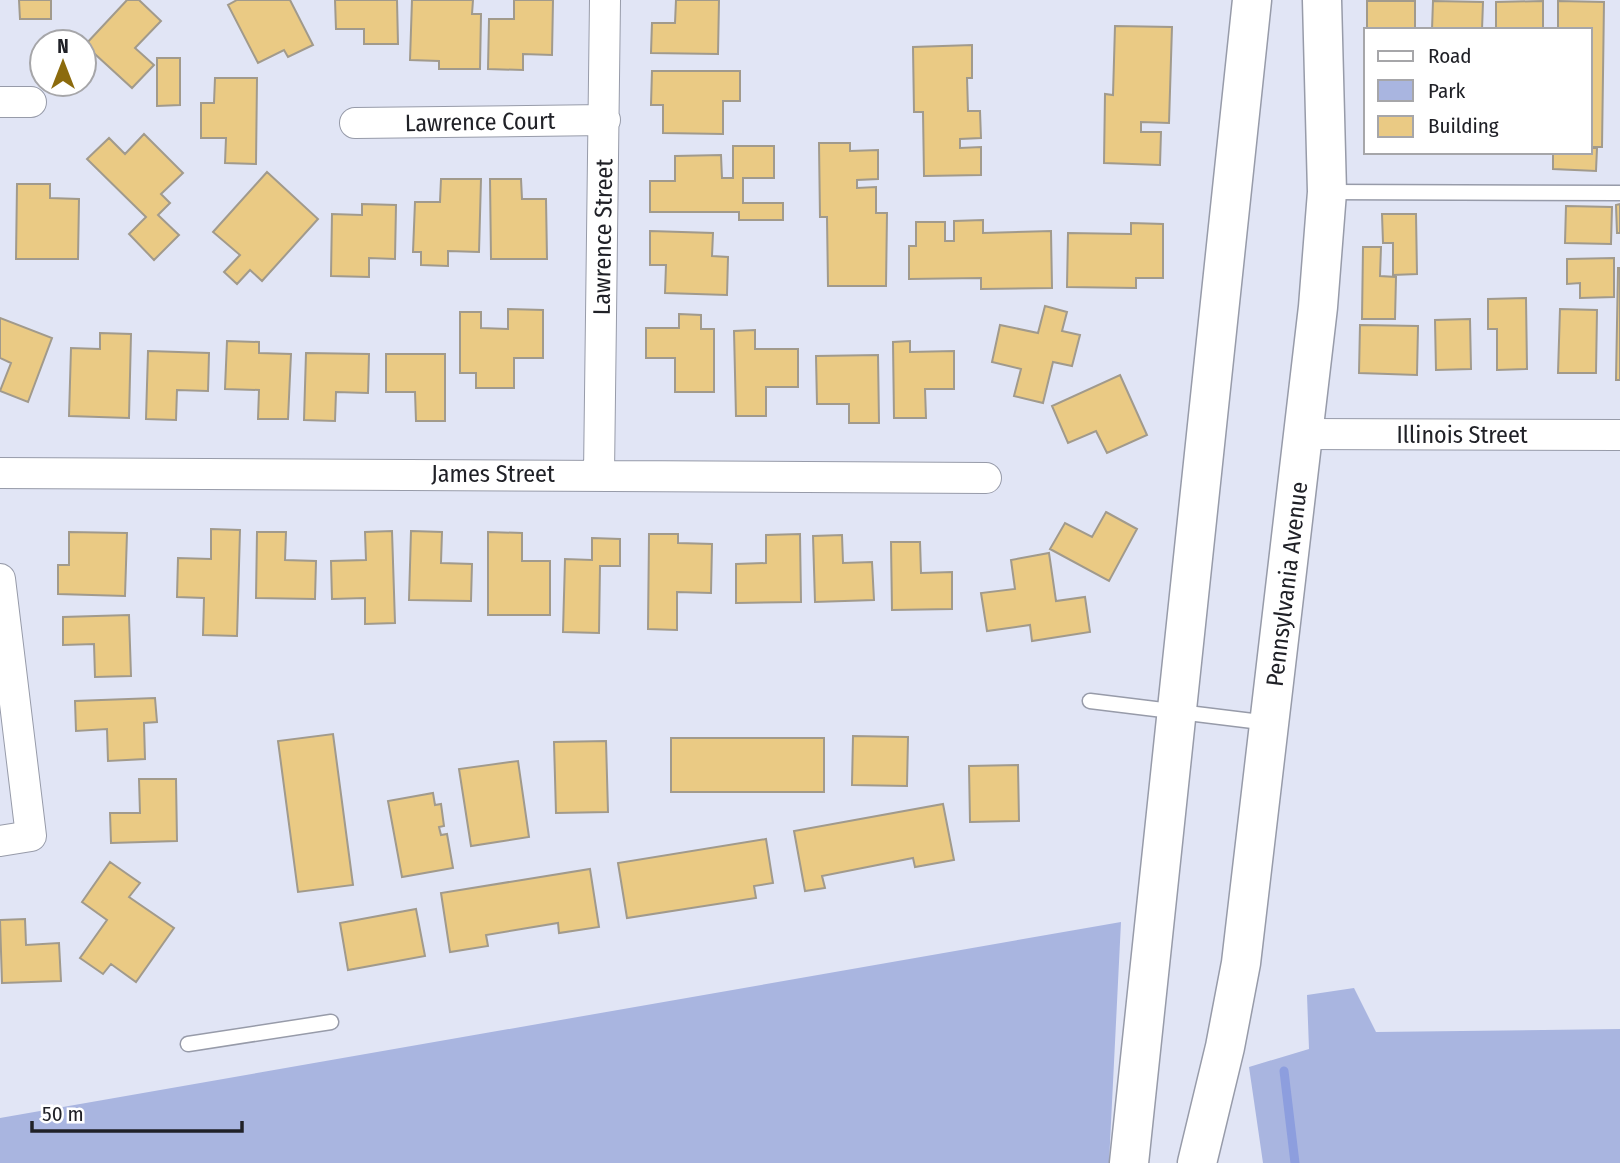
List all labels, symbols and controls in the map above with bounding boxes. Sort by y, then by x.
north arrow [28,28,98,98]
legend [1364,28,1592,154]
text: N [57,35,69,58]
text: Road [1428,43,1472,69]
text: Park [1428,78,1466,104]
street label: Lawrence Court [405,107,556,137]
text: Building [1428,113,1499,139]
street label: Lawrence Street [588,158,618,315]
street label: Illinois Street [1396,421,1528,449]
street label: James Street [431,460,555,488]
street label: Pennsylvania Avenue [1261,480,1313,688]
scale bar [32,1090,242,1134]
text: 50 m [42,1101,84,1127]

